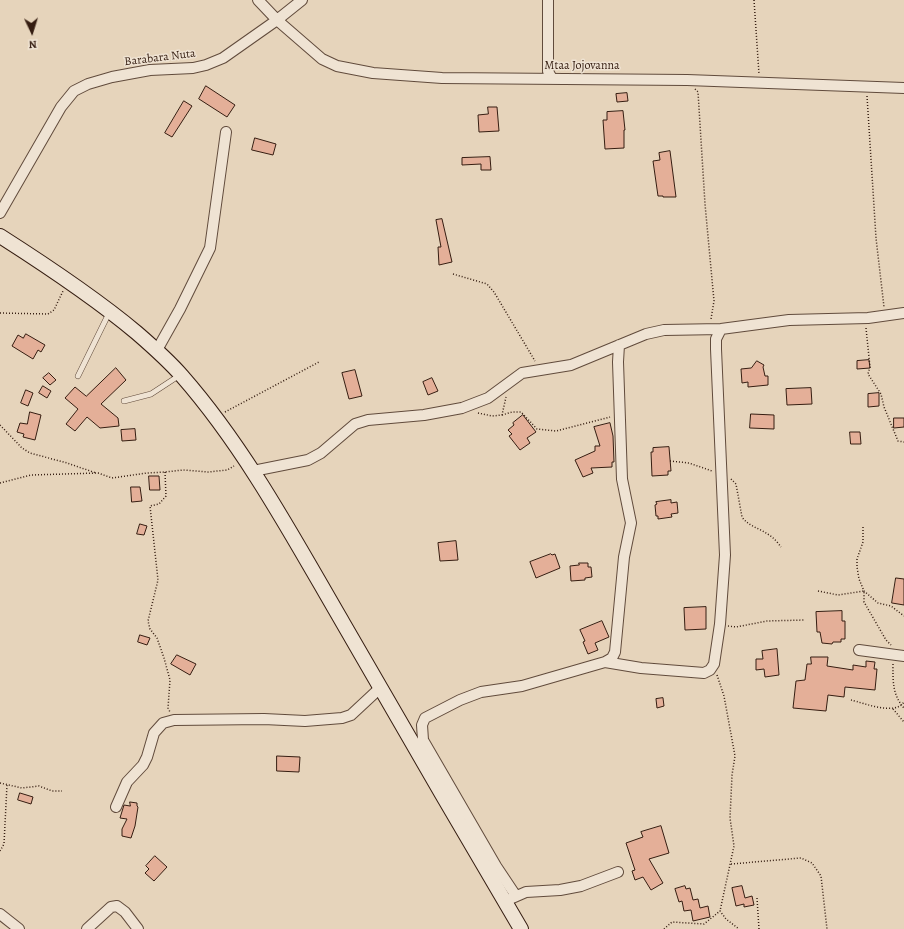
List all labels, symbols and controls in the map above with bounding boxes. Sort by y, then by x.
north arrow [12,12,52,52]
text: N [28,37,37,52]
street label: Barabara Nuta [124,46,196,70]
street label: Mtaa Jojovanna [544,59,620,73]

